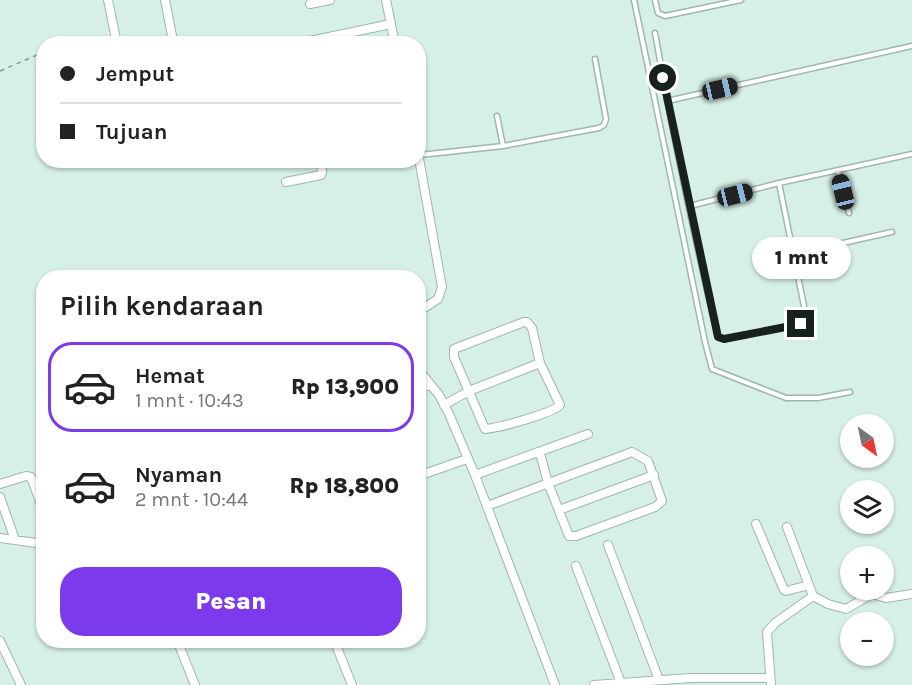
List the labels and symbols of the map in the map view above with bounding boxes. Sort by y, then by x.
route start [649,64,676,91]
car [700,76,740,102]
car [830,172,856,212]
car [715,182,755,208]
callout: 1 mnt [752,237,850,279]
route end [787,310,814,337]
north arrow [840,414,894,468]

